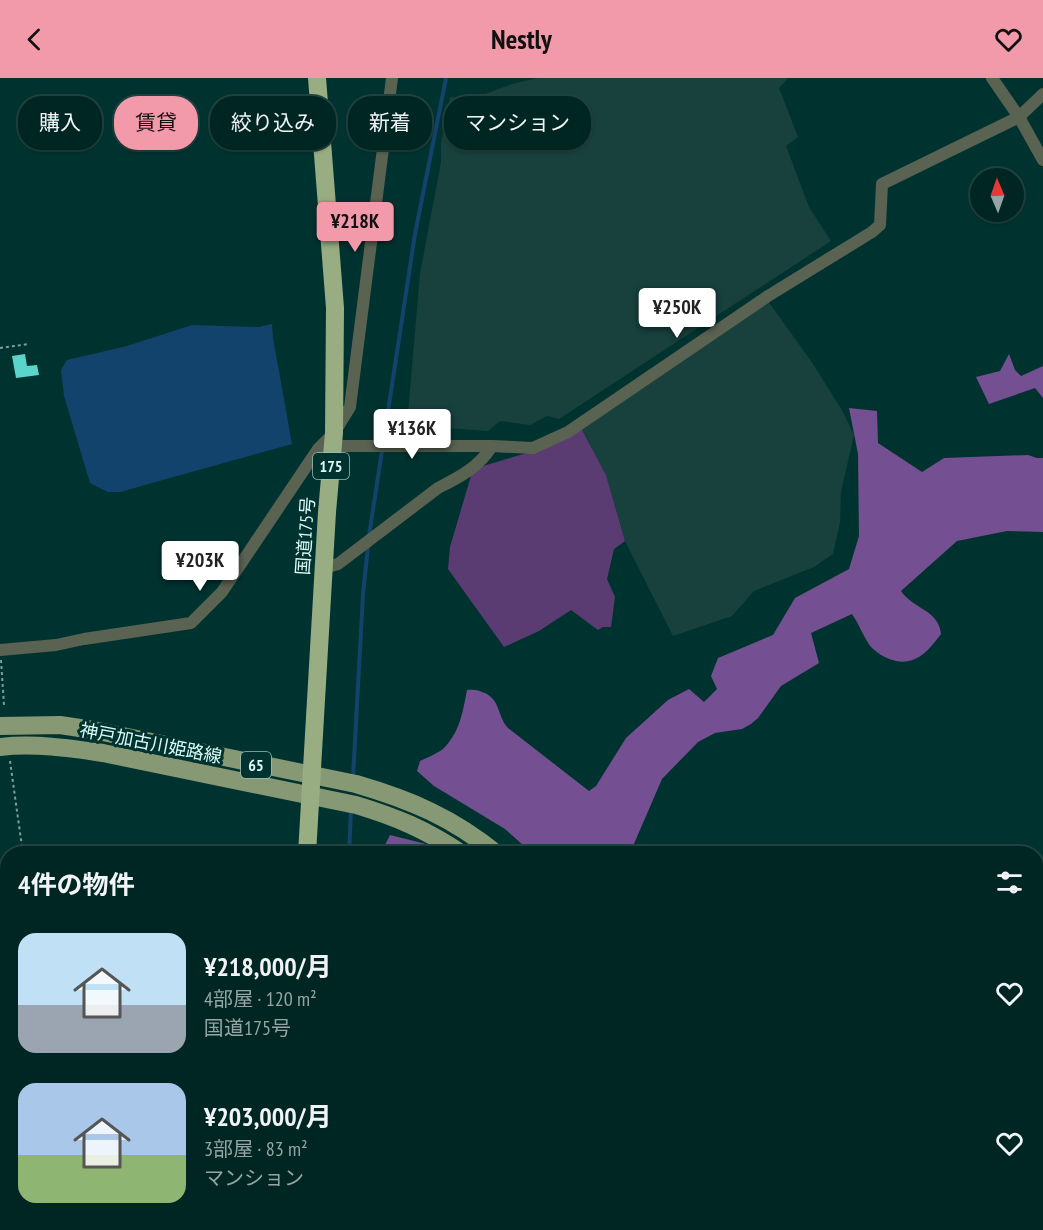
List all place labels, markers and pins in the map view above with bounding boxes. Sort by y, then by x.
pin: ¥218K [313,202,397,253]
pin: ¥250K [635,288,719,339]
pin: ¥136K [370,409,454,460]
pin: ¥203K [158,541,242,592]

